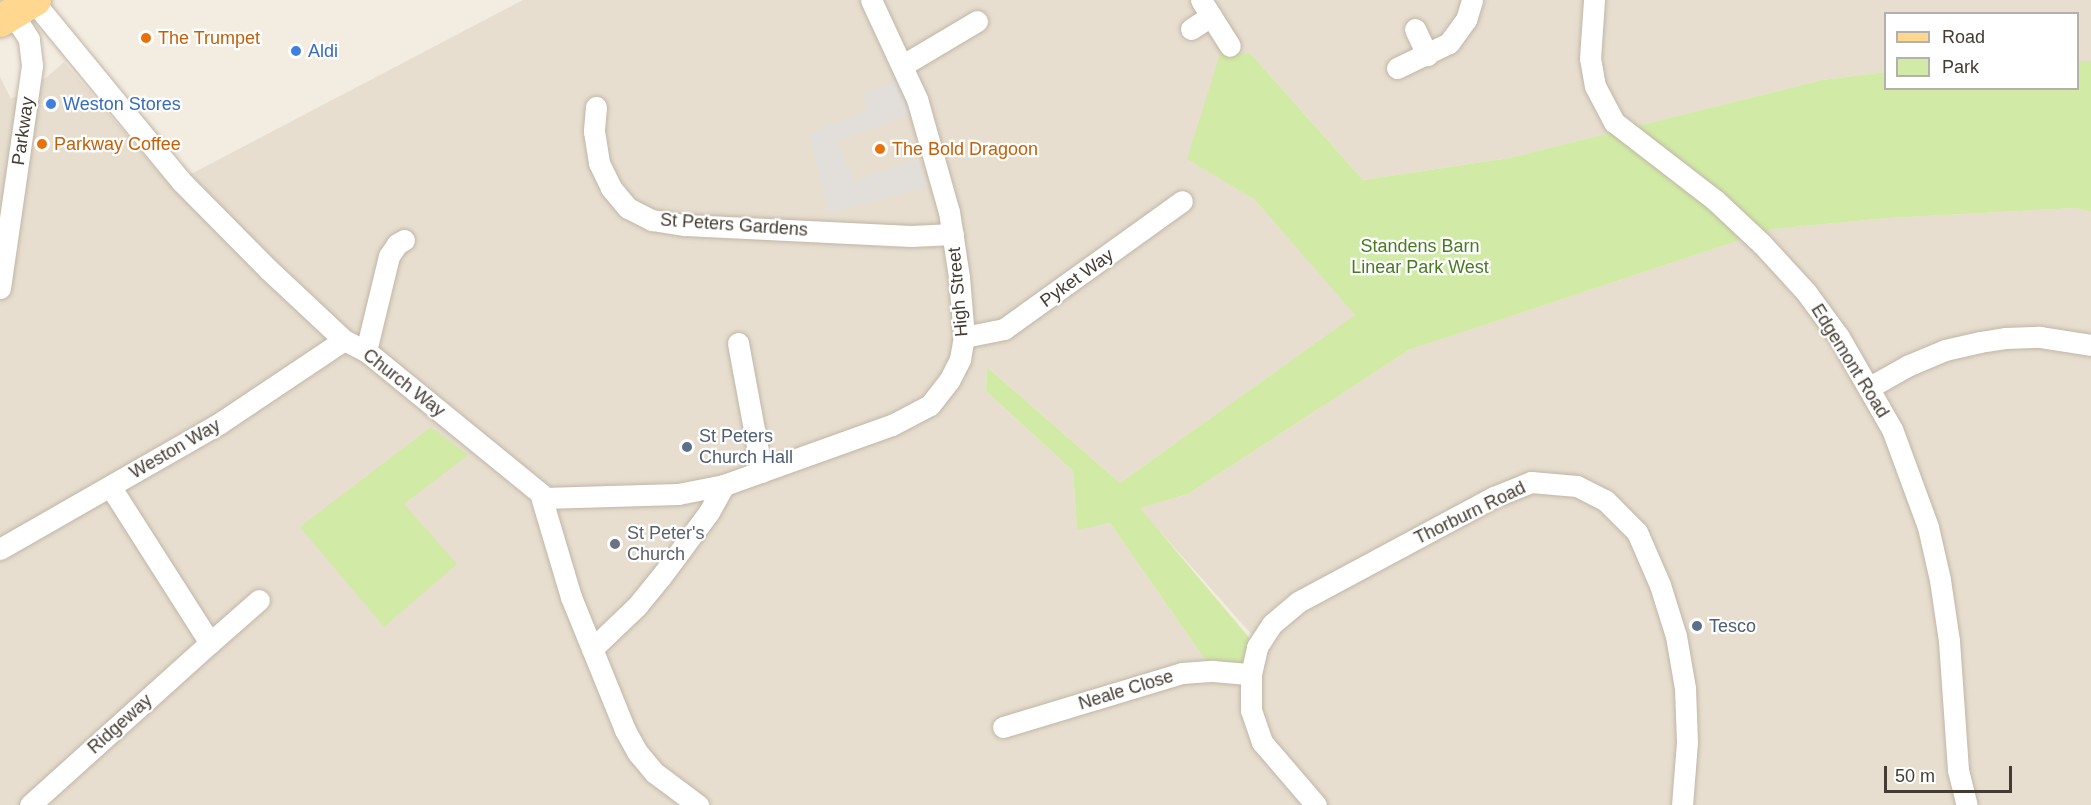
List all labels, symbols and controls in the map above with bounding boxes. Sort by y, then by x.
legend [1884,12,2079,90]
place label: The Trumpet [158,27,260,49]
text: Road [1942,27,1985,47]
marker: The Trumpet [139,31,153,45]
place label: Aldi [308,40,338,62]
marker: Aldi [289,44,303,58]
text: Park [1942,57,1979,77]
place label: Weston Stores [63,93,181,115]
street label: Parkway [8,95,38,167]
marker: Weston Stores [44,97,58,111]
place label: Parkway Coffee [54,133,181,155]
marker: Parkway Coffee [35,137,49,151]
place label: The Bold Dragoon [892,138,1038,160]
marker: The Bold Dragoon [873,142,887,156]
street label: St Peters Gardens [659,209,809,241]
park label: Standens Barn Linear Park West [1351,236,1489,278]
street label: Pyket Way [1036,244,1118,312]
street label: High Street [943,246,973,338]
street label: Edgemont Road [1806,300,1894,422]
street label: Church Way [359,344,449,422]
street label: Weston Way [126,414,224,484]
place label: St Peters Church Hall [699,426,793,468]
marker: St Peters Church Hall [680,440,694,454]
street label: Thorburn Road [1411,477,1529,549]
place label: St Peter's Church [627,523,704,566]
marker: St Peter's Church [608,537,622,551]
place label: Tesco [1709,615,1756,637]
marker: Tesco [1690,619,1704,633]
street label: Neale Close [1076,665,1176,715]
street label: Ridgeway [83,690,157,758]
scale bar [1887,754,2014,792]
text: 50 m [1895,766,1935,786]

